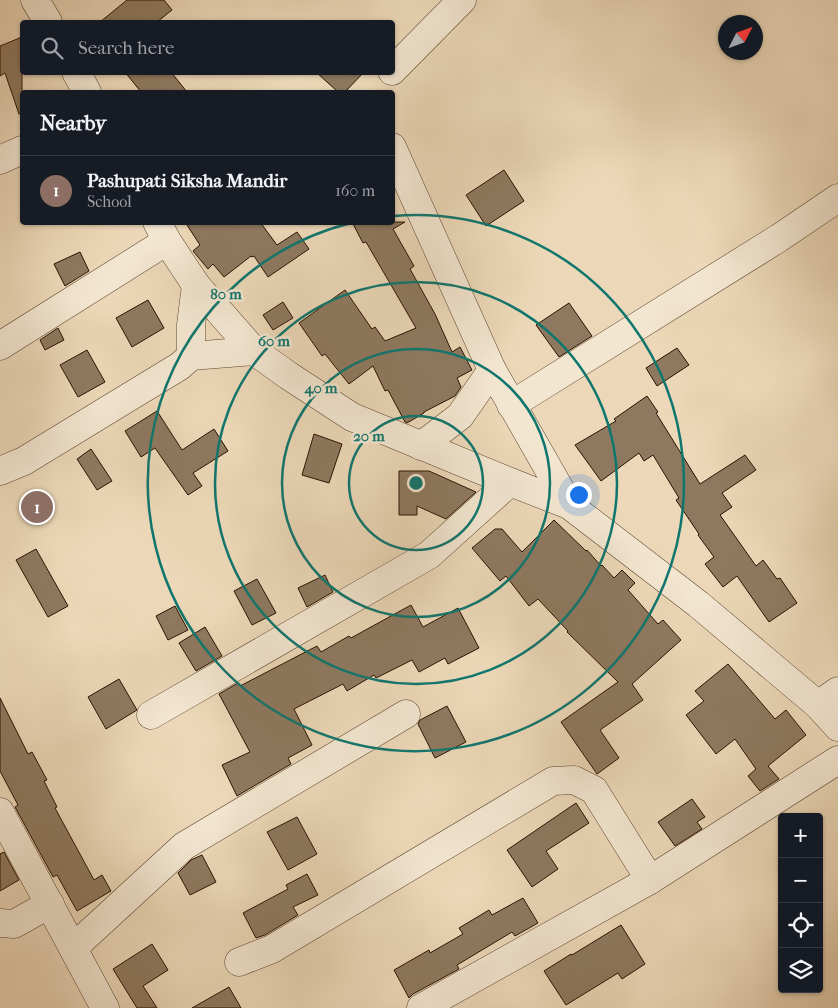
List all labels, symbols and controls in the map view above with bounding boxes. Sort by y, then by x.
north arrow [718,15,763,60]
search box [20,20,395,75]
icon: search [38,34,66,62]
text: Search here [78,37,174,59]
text: Nearby [40,111,106,135]
text: Pashupati Siksha Mandir [87,170,287,192]
text: 1 [53,181,59,200]
text: 160 m [335,181,375,200]
text: School [87,192,132,211]
text: 80 m [210,285,242,303]
text: 60 m [258,332,291,350]
text: 40 m [304,379,338,397]
text: 20 m [353,427,385,445]
centre of rings [407,474,425,492]
your location [566,482,592,508]
pin: 1 [21,488,53,526]
map controls [778,813,823,993]
button: + [778,813,823,858]
button: − [778,858,823,903]
button: locate [778,903,823,948]
button: layers [778,948,823,993]

